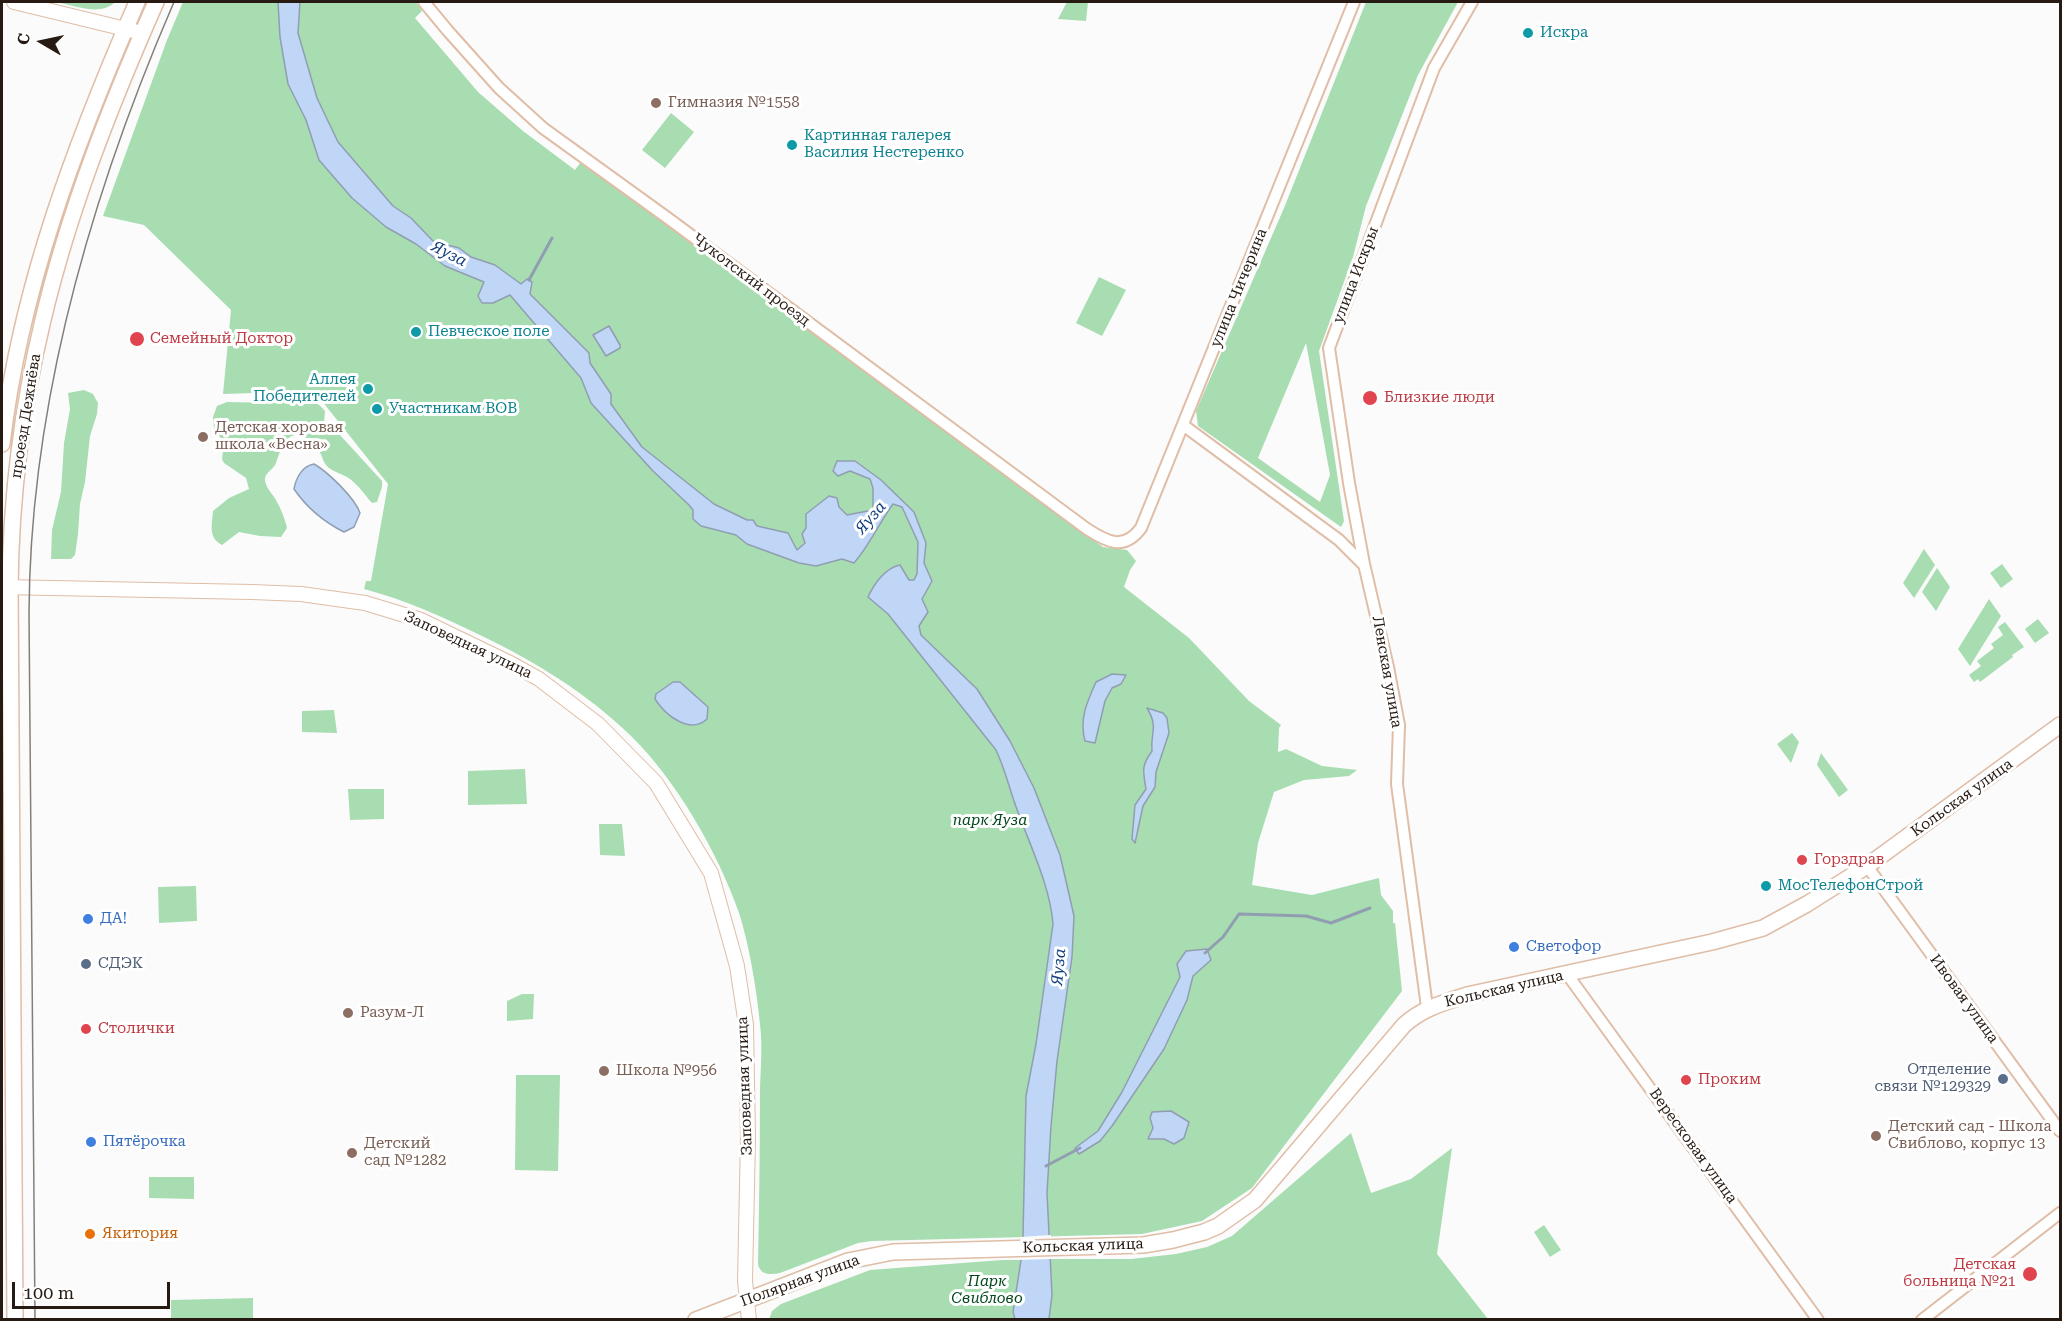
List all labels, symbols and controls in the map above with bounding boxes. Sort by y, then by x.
north arrow [12,12,72,72]
place label: Искра [1540,24,1588,42]
marker: Искра [1521,26,1535,40]
text: С [13,32,34,46]
place label: Гимназия №1558 [668,94,800,112]
marker: Гимназия №1558 [649,96,663,110]
place label: Картинная галерея Василия Нестеренко [804,127,964,162]
marker: Картинная галерея Василия Нестеренко [785,138,799,152]
street label: улица Искры [1329,224,1383,326]
street label: улица Чичерина [1207,226,1271,350]
street label: Чукотский проезд [689,230,813,330]
water label: Яуза [428,237,470,271]
place label: Певческое поле [428,323,549,341]
marker: Певческое поле [409,325,423,339]
marker: Семейный Доктор [128,330,146,348]
place label: Семейный Доктор [150,330,293,348]
street label: проезд Дежнёва [7,352,45,480]
place label: Аллея Победителей [253,371,356,406]
marker: Аллея Победителей [361,382,375,396]
marker: Близкие люди [1361,389,1379,407]
place label: Близкие люди [1384,389,1495,407]
place label: Участникам ВОВ [389,400,517,418]
marker: Участникам ВОВ [370,402,384,416]
place label: Детская хоровая школа «Весна» [215,419,343,454]
marker: Детская хоровая школа «Весна» [196,430,210,444]
water label: Яуза [852,498,890,538]
street label: Заповедная улица [401,607,535,683]
street label: Ленская улица [1368,615,1406,729]
street label: Кольская улица [1908,755,2016,841]
park label: парк Яуза [953,812,1027,830]
place label: Горздрав [1814,851,1884,869]
marker: Горздрав [1795,853,1809,867]
place label: МосТелефонСтрой [1778,877,1923,895]
marker: МосТелефонСтрой [1759,879,1773,893]
place label: ДА! [100,910,127,928]
marker: ДА! [81,912,95,926]
place label: Светофор [1526,938,1601,956]
marker: Светофор [1507,940,1521,954]
water label: Яуза [1048,948,1070,986]
street label: Ивовая улица [1926,951,2002,1047]
place label: СДЭК [98,955,143,973]
marker: СДЭК [79,957,93,971]
street label: Кольская улица [1443,967,1565,1011]
place label: Разум-Л [360,1004,424,1022]
marker: Разум-Л [341,1006,355,1020]
street label: Заповедная улица [734,1016,756,1156]
place label: Столички [98,1020,175,1038]
marker: Столички [79,1022,93,1036]
place label: Отделение связи №129329 [1874,1061,1991,1096]
place label: Школа №956 [616,1062,717,1080]
marker: Школа №956 [597,1064,611,1078]
place label: Проким [1698,1071,1761,1089]
marker: Отделение связи №129329 [1996,1072,2010,1086]
marker: Проким [1679,1073,1693,1087]
street label: Вересковая улица [1645,1085,1741,1207]
place label: Детский сад - Школа Свиблово, корпус 13 [1888,1118,2052,1153]
marker: Детский сад - Школа Свиблово, корпус 13 [1869,1129,1883,1143]
place label: Пятёрочка [103,1133,186,1151]
marker: Пятёрочка [84,1135,98,1149]
place label: Детский сад №1282 [364,1135,446,1170]
marker: Детский сад №1282 [345,1146,359,1160]
place label: Якитория [102,1225,178,1243]
marker: Якитория [83,1227,97,1241]
street label: Кольская улица [1022,1235,1144,1257]
street label: Полярная улица [738,1251,862,1311]
place label: Детская больница №21 [1903,1256,2016,1291]
marker: Детская больница №21 [2021,1265,2039,1283]
scale bar [15,1270,172,1308]
park label: Парк Свиблово [951,1273,1023,1308]
text: 100 m [23,1282,74,1303]

